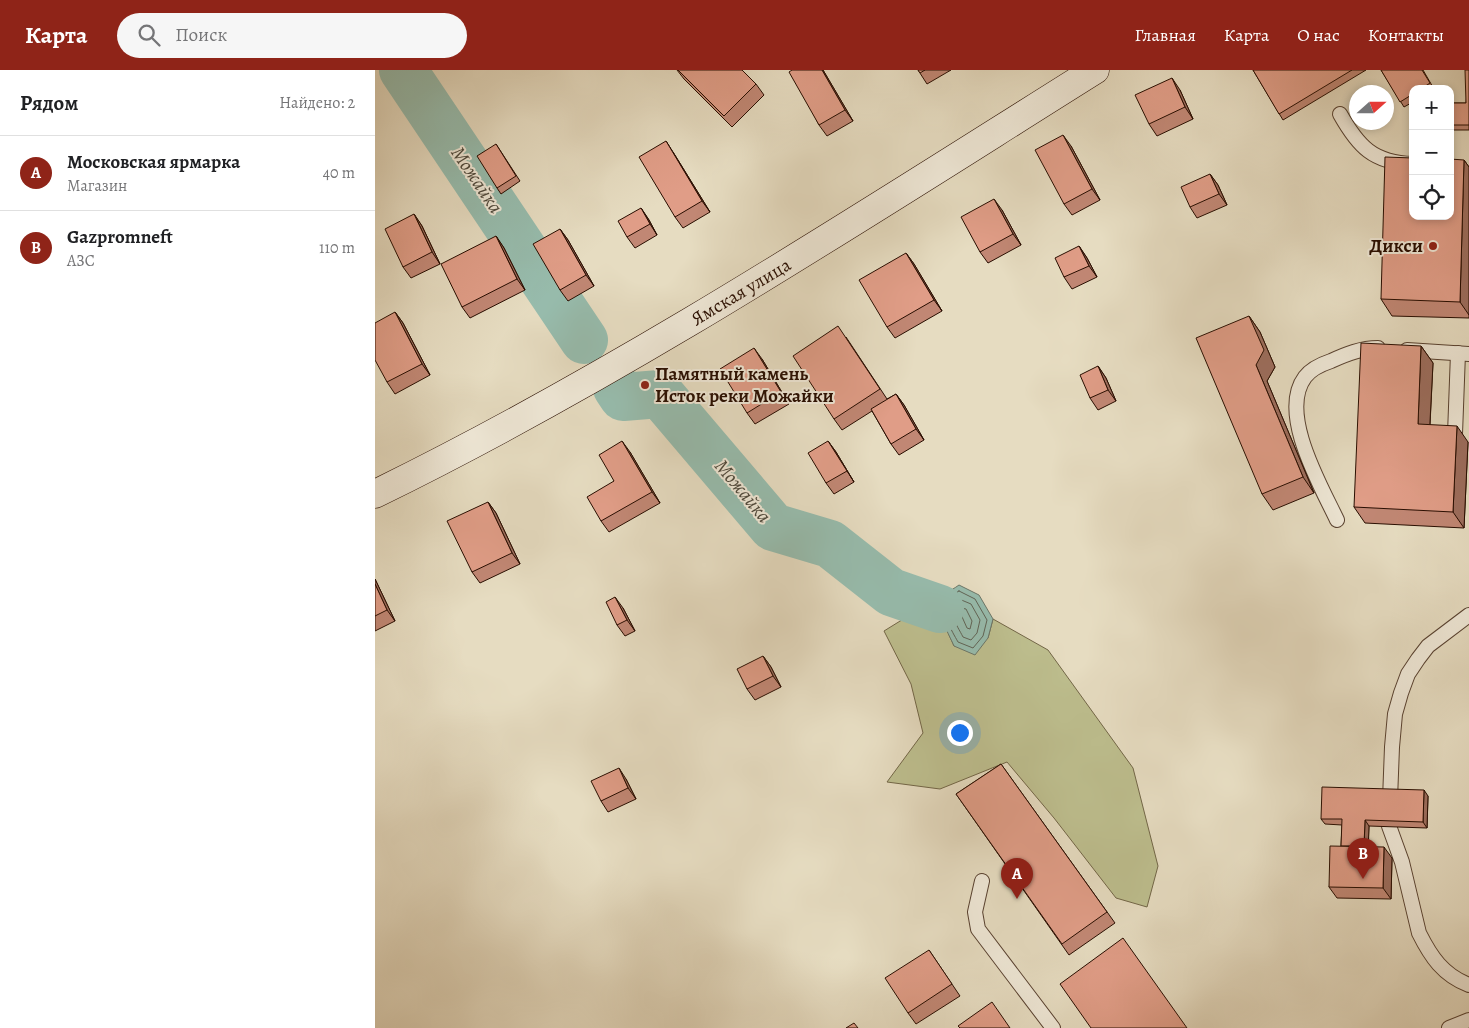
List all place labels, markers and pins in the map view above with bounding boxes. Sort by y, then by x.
place label: Дикси [1369,233,1423,259]
marker: Дикси [1427,240,1439,252]
place label: Памятный камень Исток реки Можайки [655,361,834,409]
marker: Памятный камень Исток реки Можайки [639,379,651,391]
pin: B [1347,838,1379,879]
pin: A [1001,858,1033,899]

